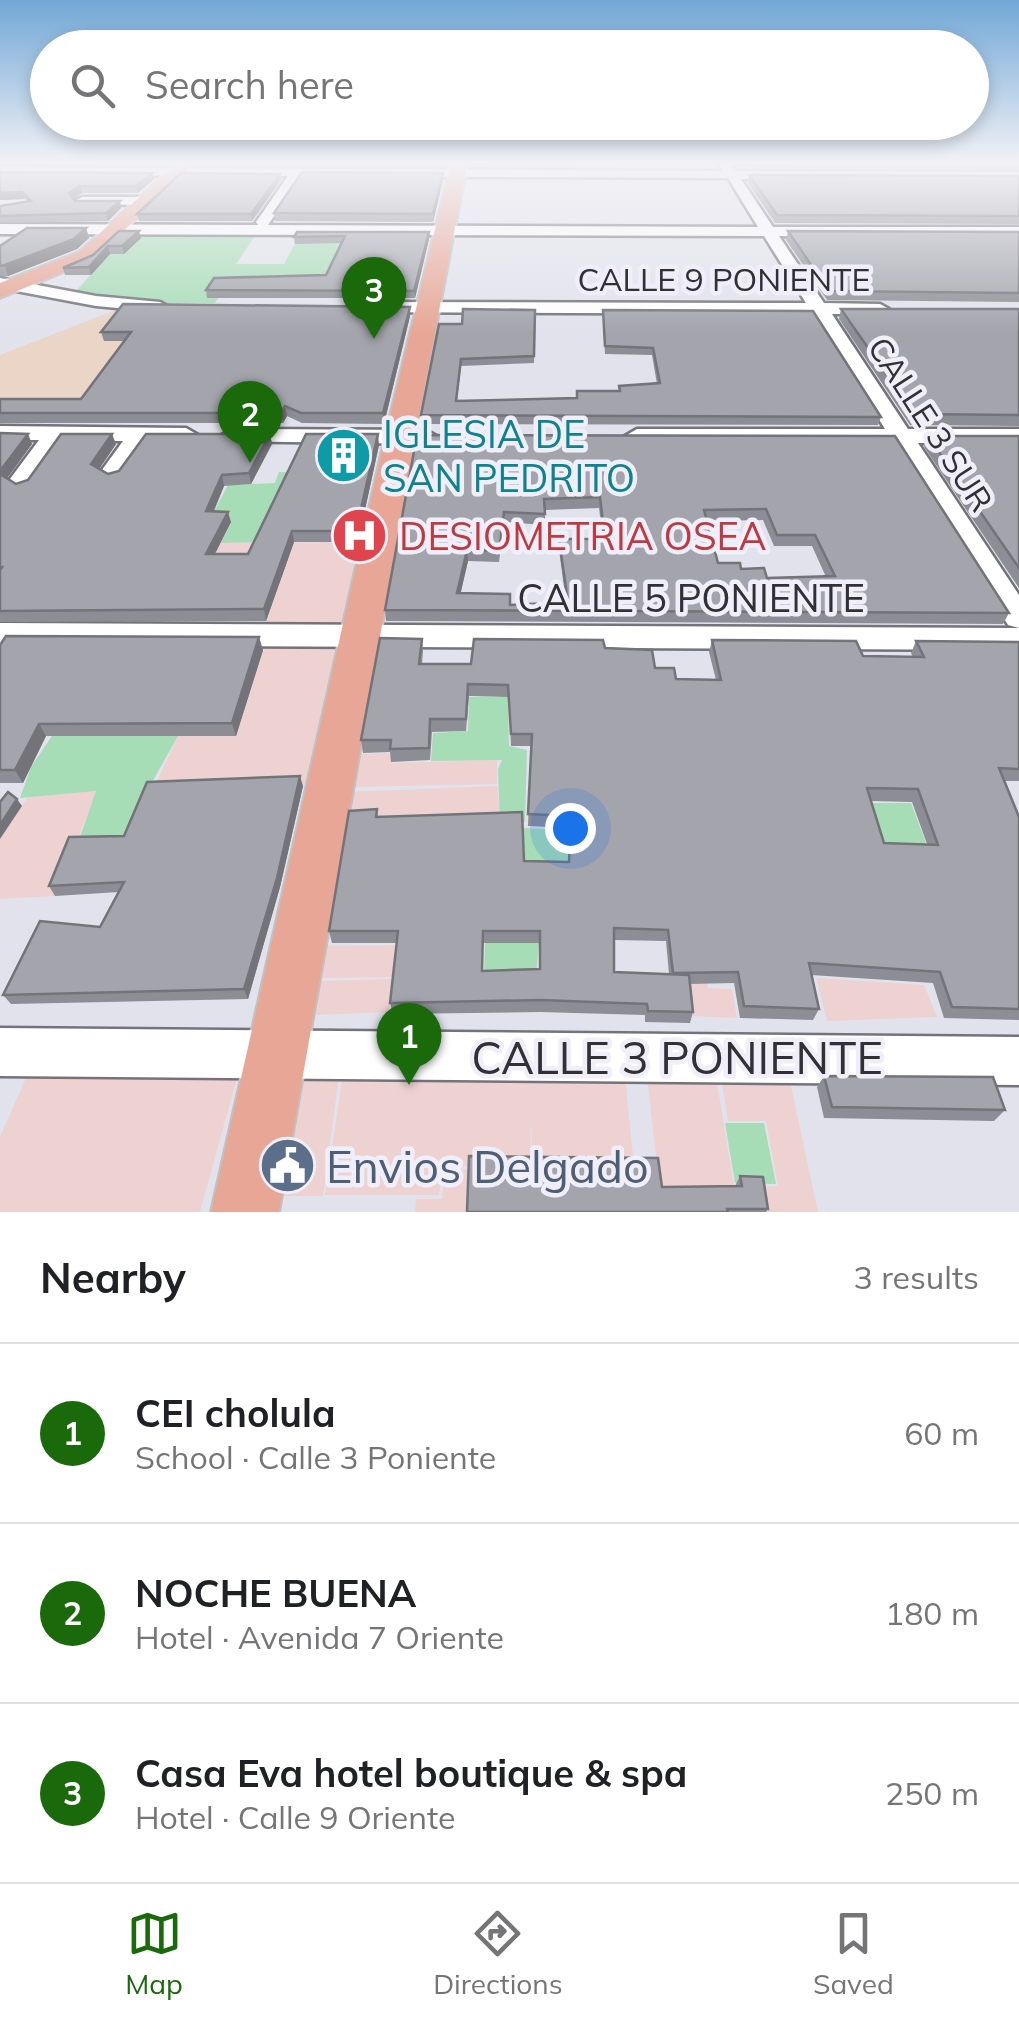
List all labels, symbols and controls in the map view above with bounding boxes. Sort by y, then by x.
search box [30,30,989,140]
icon: search [65,58,120,113]
text: Search here [145,61,354,109]
pin: 3 [342,256,406,339]
street label: CALLE 9 PONIENTE [578,259,870,299]
street label: CALLE 3 SUR [860,329,1002,519]
pin: 2 [218,380,282,463]
place label: IGLESIA DE SAN PEDRITO [383,410,635,502]
building icon: IGLESIA DE SAN PEDRITO [314,426,374,486]
hospital icon: DESIOMETRIA OSEA [330,506,390,566]
place label: DESIOMETRIA OSEA [399,512,766,560]
street label: CALLE 5 PONIENTE [517,574,865,622]
your location [545,803,596,854]
pin: 1 [376,1002,442,1085]
street label: CALLE 3 PONIENTE [471,1029,883,1085]
public building icon: Envios Delgado [257,1136,317,1196]
place label: Envios Delgado [326,1138,649,1194]
text: Nearby [40,1251,186,1304]
text: 3 results [854,1257,979,1297]
text: CEI cholula [135,1389,335,1437]
text: 1 [63,1413,82,1453]
text: 60 m [904,1413,979,1453]
text: School · Calle 3 Poniente [135,1437,496,1477]
text: NOCHE BUENA [135,1569,416,1617]
text: 2 [63,1593,82,1633]
text: 180 m [885,1593,979,1633]
text: Hotel · Avenida 7 Oriente [135,1617,504,1657]
text: Casa Eva hotel boutique & spa [135,1749,687,1797]
text: 3 [63,1773,82,1813]
text: 250 m [885,1773,979,1813]
text: Hotel · Calle 9 Oriente [135,1797,455,1837]
tab: Map [125,1906,183,2001]
tab: Directions [433,1906,563,2001]
tab: Saved [813,1906,894,2001]

